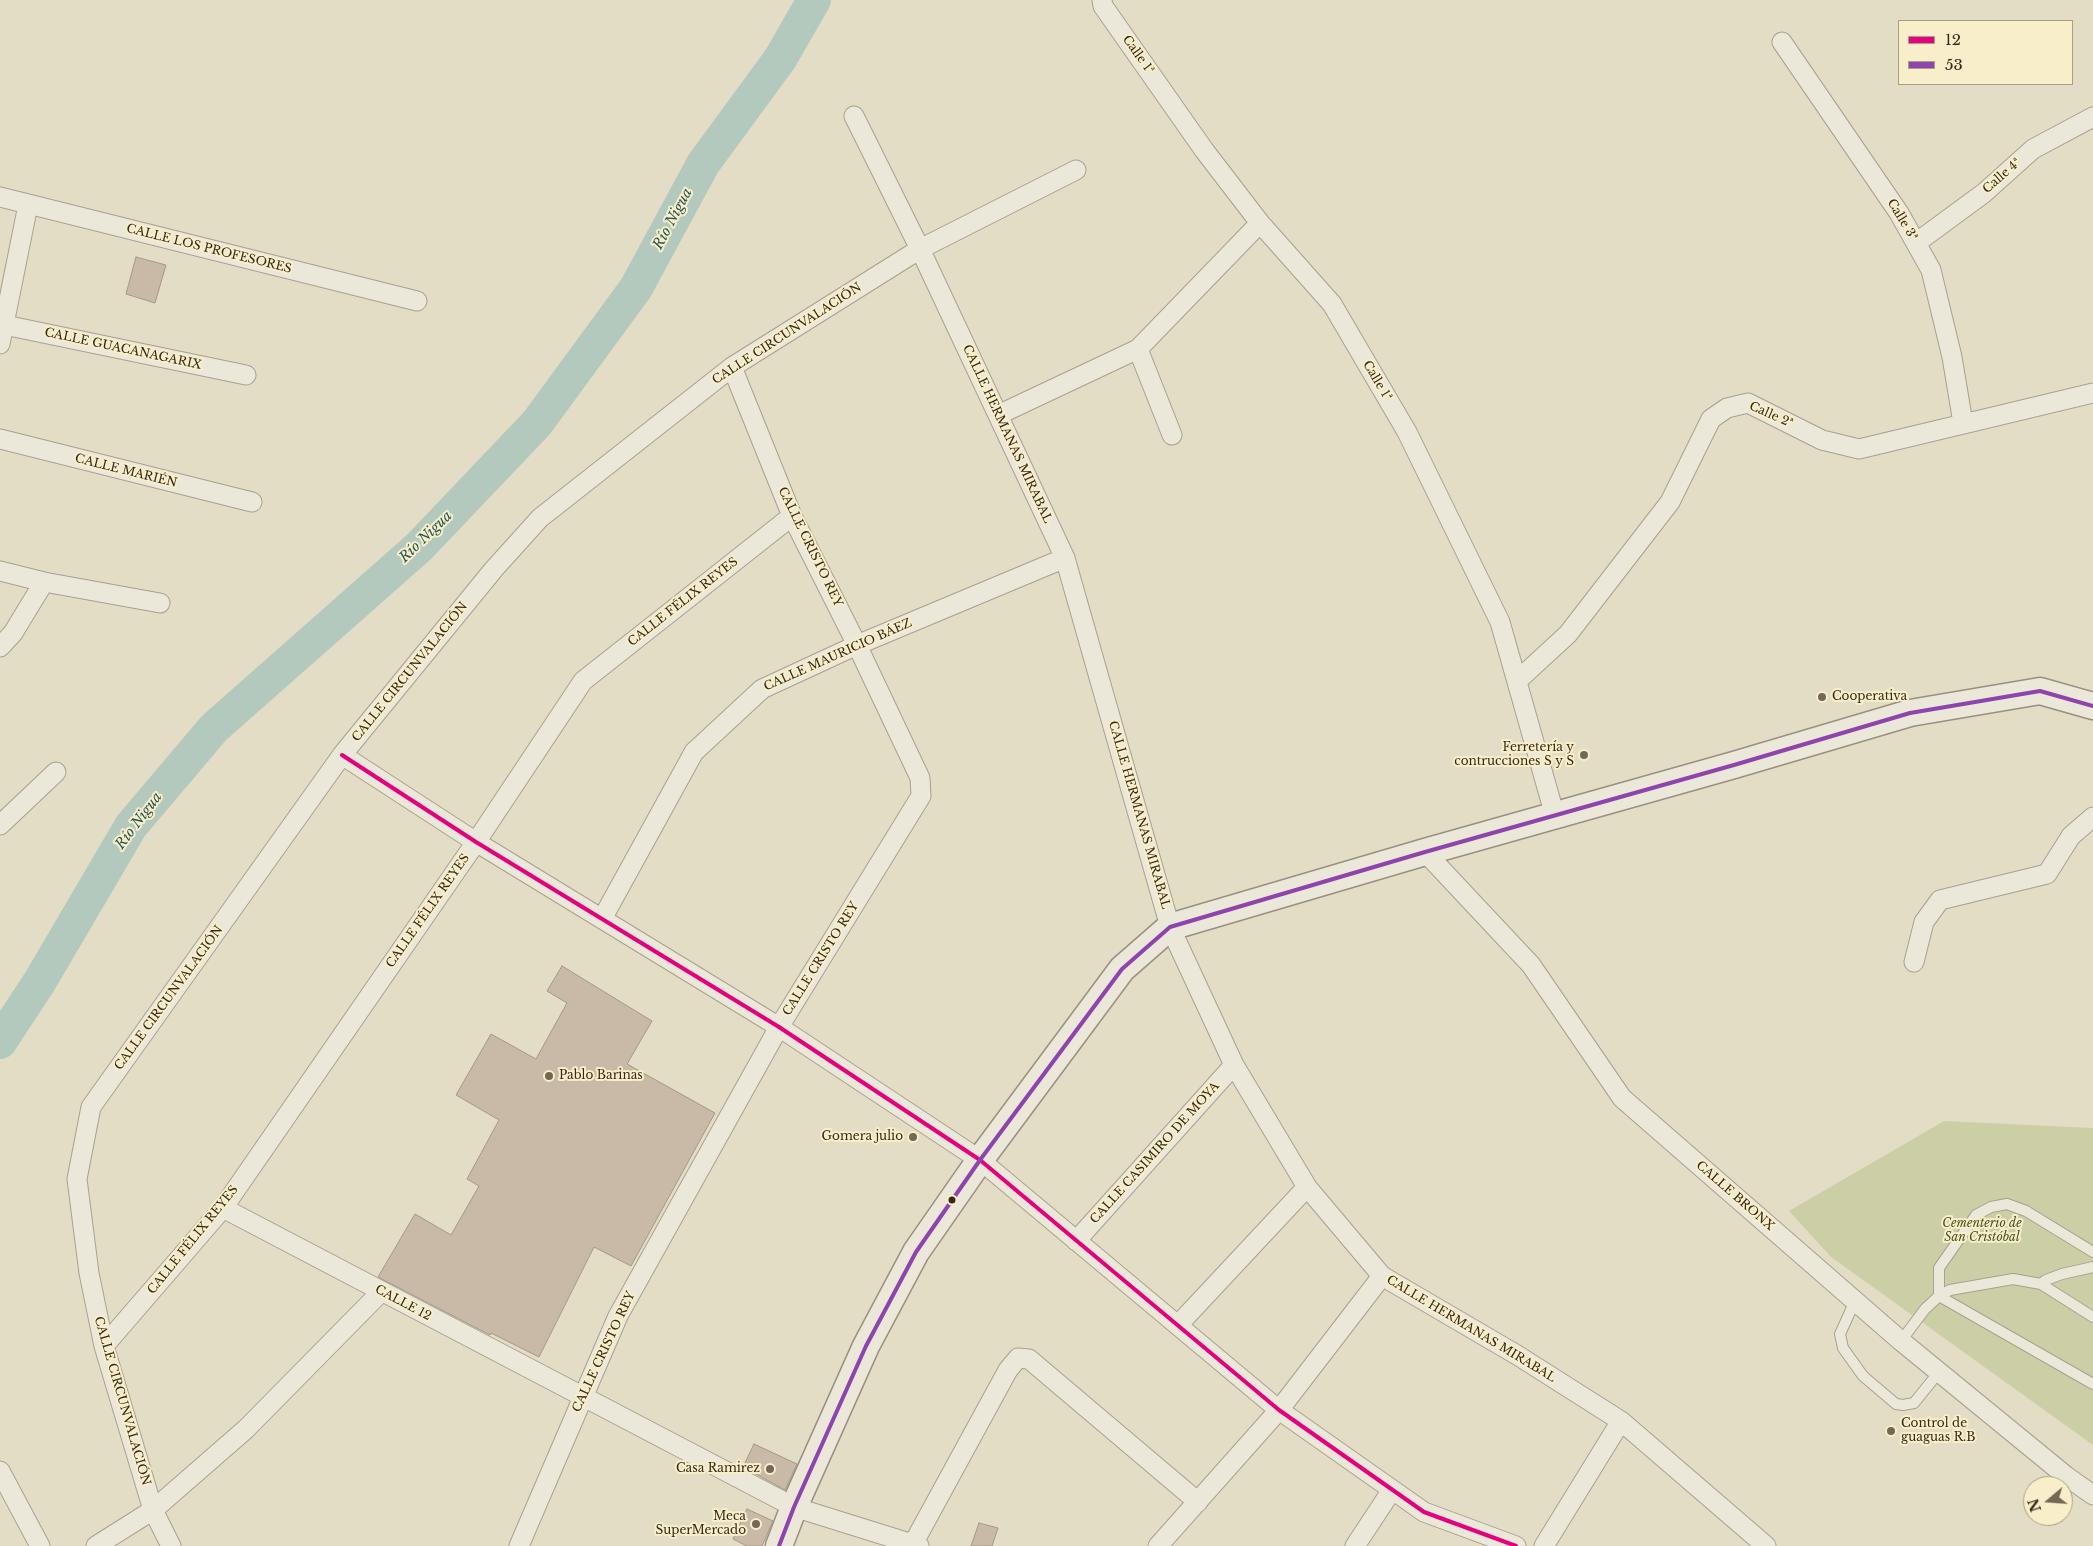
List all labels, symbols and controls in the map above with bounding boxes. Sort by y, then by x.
legend [1898,20,2073,85]
text: 12 [1945,30,1961,49]
street label: Calle 1ª [1119,33,1157,77]
text: 53 [1945,55,1963,74]
street label: Calle 4ª [1980,155,2024,197]
water label: Río Nigua [650,186,696,252]
street label: Calle 3ª [1884,196,1920,244]
street label: CALLE LOS PROFESORES [125,221,293,277]
street label: CALLE CIRCUNVALACIÓN [710,280,864,388]
street label: CALLE GUACANAGARIX [43,325,203,373]
street label: CALLE HERMANAS MIRABAL [959,343,1055,525]
street label: Calle 1ª [1359,358,1395,404]
street label: Calle 2ª [1747,399,1795,431]
street label: CALLE MARIÉN [73,451,179,491]
street label: CALLE CRISTO REY [775,485,845,609]
water label: Río Nigua [396,508,456,566]
street label: CALLE FÉLIX REYES [625,555,741,649]
street label: CALLE CIRCUNVALACIÓN [349,599,471,745]
street label: CALLE MAURICIO BÁEZ [762,616,914,694]
place label: Cooperativa [1832,690,1907,704]
marker: Cooperativa [1816,691,1828,703]
street label: CALLE HERMANAS MIRABAL [1105,719,1173,911]
place label: Ferretería y contrucciones S y S [1454,741,1574,769]
marker: Ferretería y contrucciones S y S [1578,749,1590,761]
water label: Río Nigua [112,789,166,853]
street label: CALLE FÉLIX REYES [383,851,473,971]
street label: CALLE CRISTO REY [780,899,862,1019]
street label: CALLE CIRCUNVALACIÓN [112,923,226,1073]
place label: Pablo Barinas [559,1069,643,1083]
marker: Pablo Barinas [543,1070,555,1082]
street label: CALLE CASIMIRO DE MOYA [1087,1079,1223,1227]
place label: Gomera julio [822,1130,903,1144]
marker: Gomera julio [907,1131,919,1143]
street label: CALLE BRONX [1693,1158,1777,1234]
street label: CALLE FÉLIX REYES [145,1183,241,1297]
unlabelled marker [947,1195,957,1205]
park label: Cementerio de San Cristóbal [1942,1217,2022,1245]
street label: CALLE HERMANAS MIRABAL [1384,1273,1558,1385]
street label: CALLE 12 [373,1282,433,1324]
street label: CALLE CRISTO REY [570,1289,638,1415]
street label: CALLE CIRCUNVALACIÓN [91,1315,153,1487]
place label: Control de guaguas R.B [1901,1417,1975,1445]
marker: Control de guaguas R.B [1885,1425,1897,1437]
place label: Casa Ramirez [676,1462,760,1476]
marker: Casa Ramirez [764,1463,776,1475]
north arrow [2023,1476,2073,1526]
text: N [2024,1496,2045,1514]
place label: Meca SuperMercado [656,1510,746,1538]
marker: Meca SuperMercado [750,1518,762,1530]

